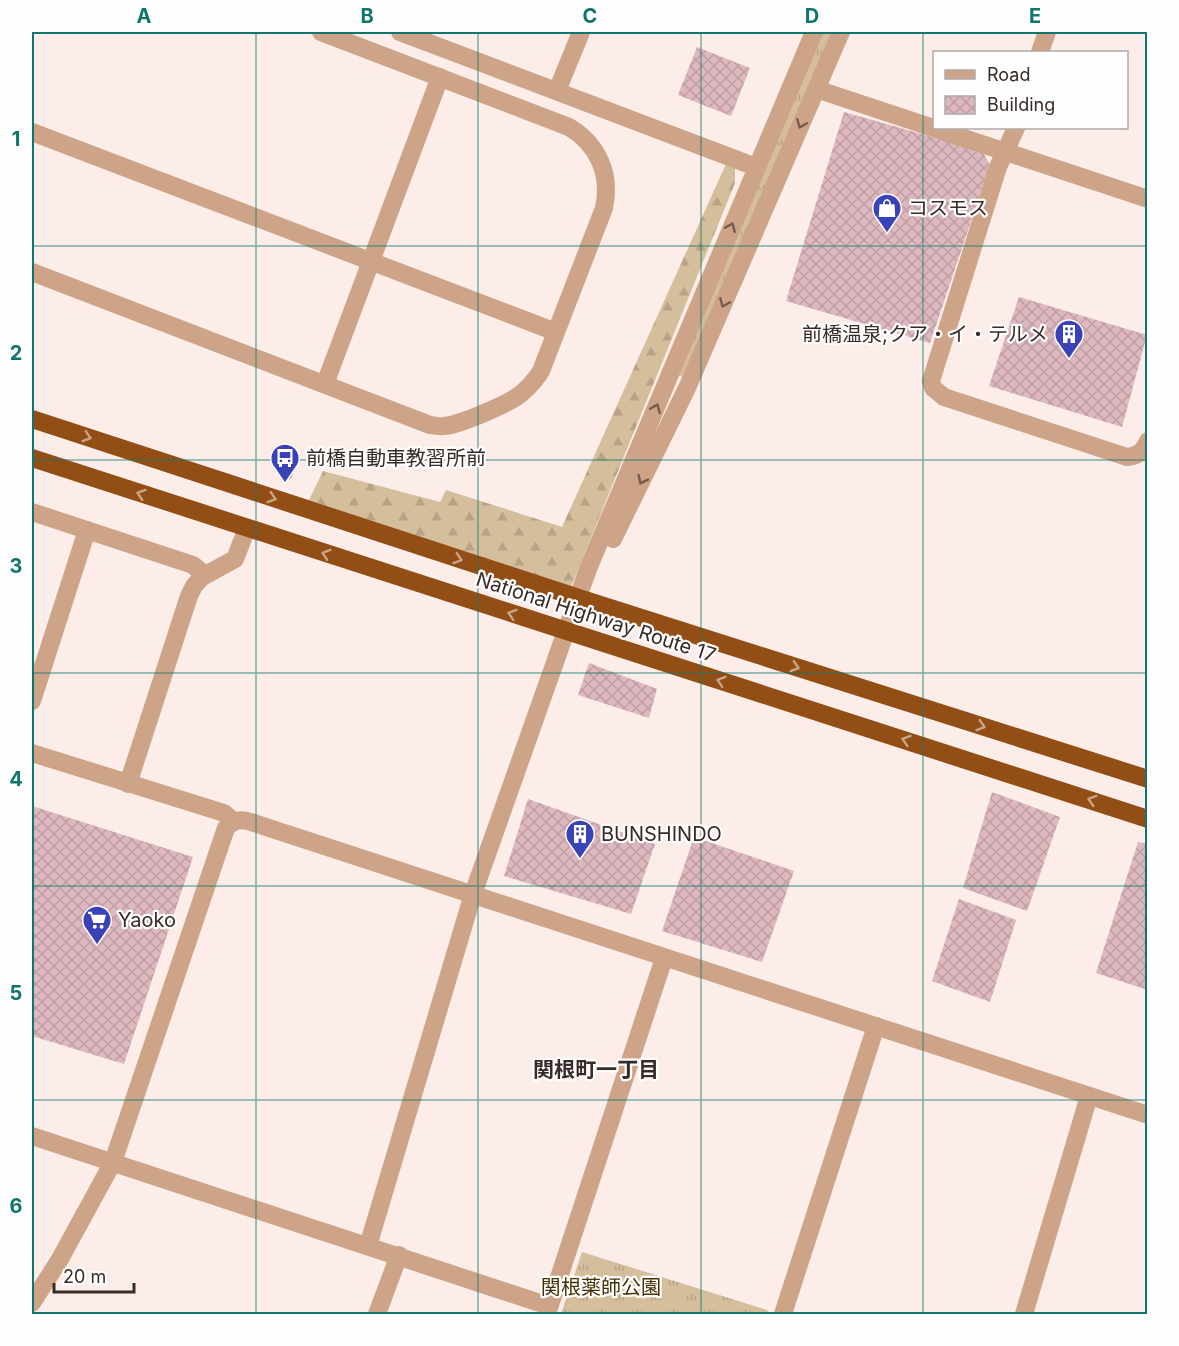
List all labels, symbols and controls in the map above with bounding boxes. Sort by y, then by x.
text: A [137,4,152,28]
text: B [360,4,374,28]
text: C [583,4,597,28]
text: D [805,4,819,28]
text: E [1029,4,1041,28]
legend [933,51,1128,129]
text: Road [987,64,1030,85]
text: Building [987,94,1055,115]
one-way arrow [796,117,808,128]
text: 1 [12,127,20,151]
shop icon: コスモス [871,192,903,234]
place label: コスモス [908,196,988,220]
one-way arrow [723,223,735,234]
one-way arrow [719,297,731,308]
building icon: 前橋温泉;クア・イ・テルメ [1053,318,1085,360]
place label: 前橋温泉;クア・イ・テルメ [802,322,1048,346]
text: 2 [10,341,22,365]
one-way arrow [649,403,661,414]
one-way arrow [81,430,92,443]
bus stop icon: 前橋自動車教習所前 [269,442,301,484]
place label: 前橋自動車教習所前 [306,446,486,470]
one-way arrow [638,473,650,484]
one-way arrow [136,488,147,501]
one-way arrow [266,491,277,503]
one-way arrow [321,549,332,561]
one-way arrow [452,551,463,564]
text: 3 [10,554,22,578]
street label: National Highway Route 17 [473,567,719,667]
one-way arrow [507,608,518,621]
one-way arrow [789,659,800,672]
one-way arrow [716,675,727,688]
one-way arrow [975,718,986,731]
one-way arrow [901,735,912,747]
text: 4 [9,767,23,791]
one-way arrow [1087,795,1098,808]
building icon: BUNSHINDO [564,818,596,860]
place label: BUNSHINDO [601,822,722,846]
supermarket icon: Yaoko [81,904,113,946]
place label: Yaoko [118,908,176,932]
text: 5 [10,981,22,1005]
district label: 関根町一丁目 [533,1057,659,1082]
text: 6 [10,1194,23,1218]
scale bar [54,1256,134,1294]
text: 20 m [63,1266,106,1287]
park label: 関根薬師公園 [541,1275,661,1299]

